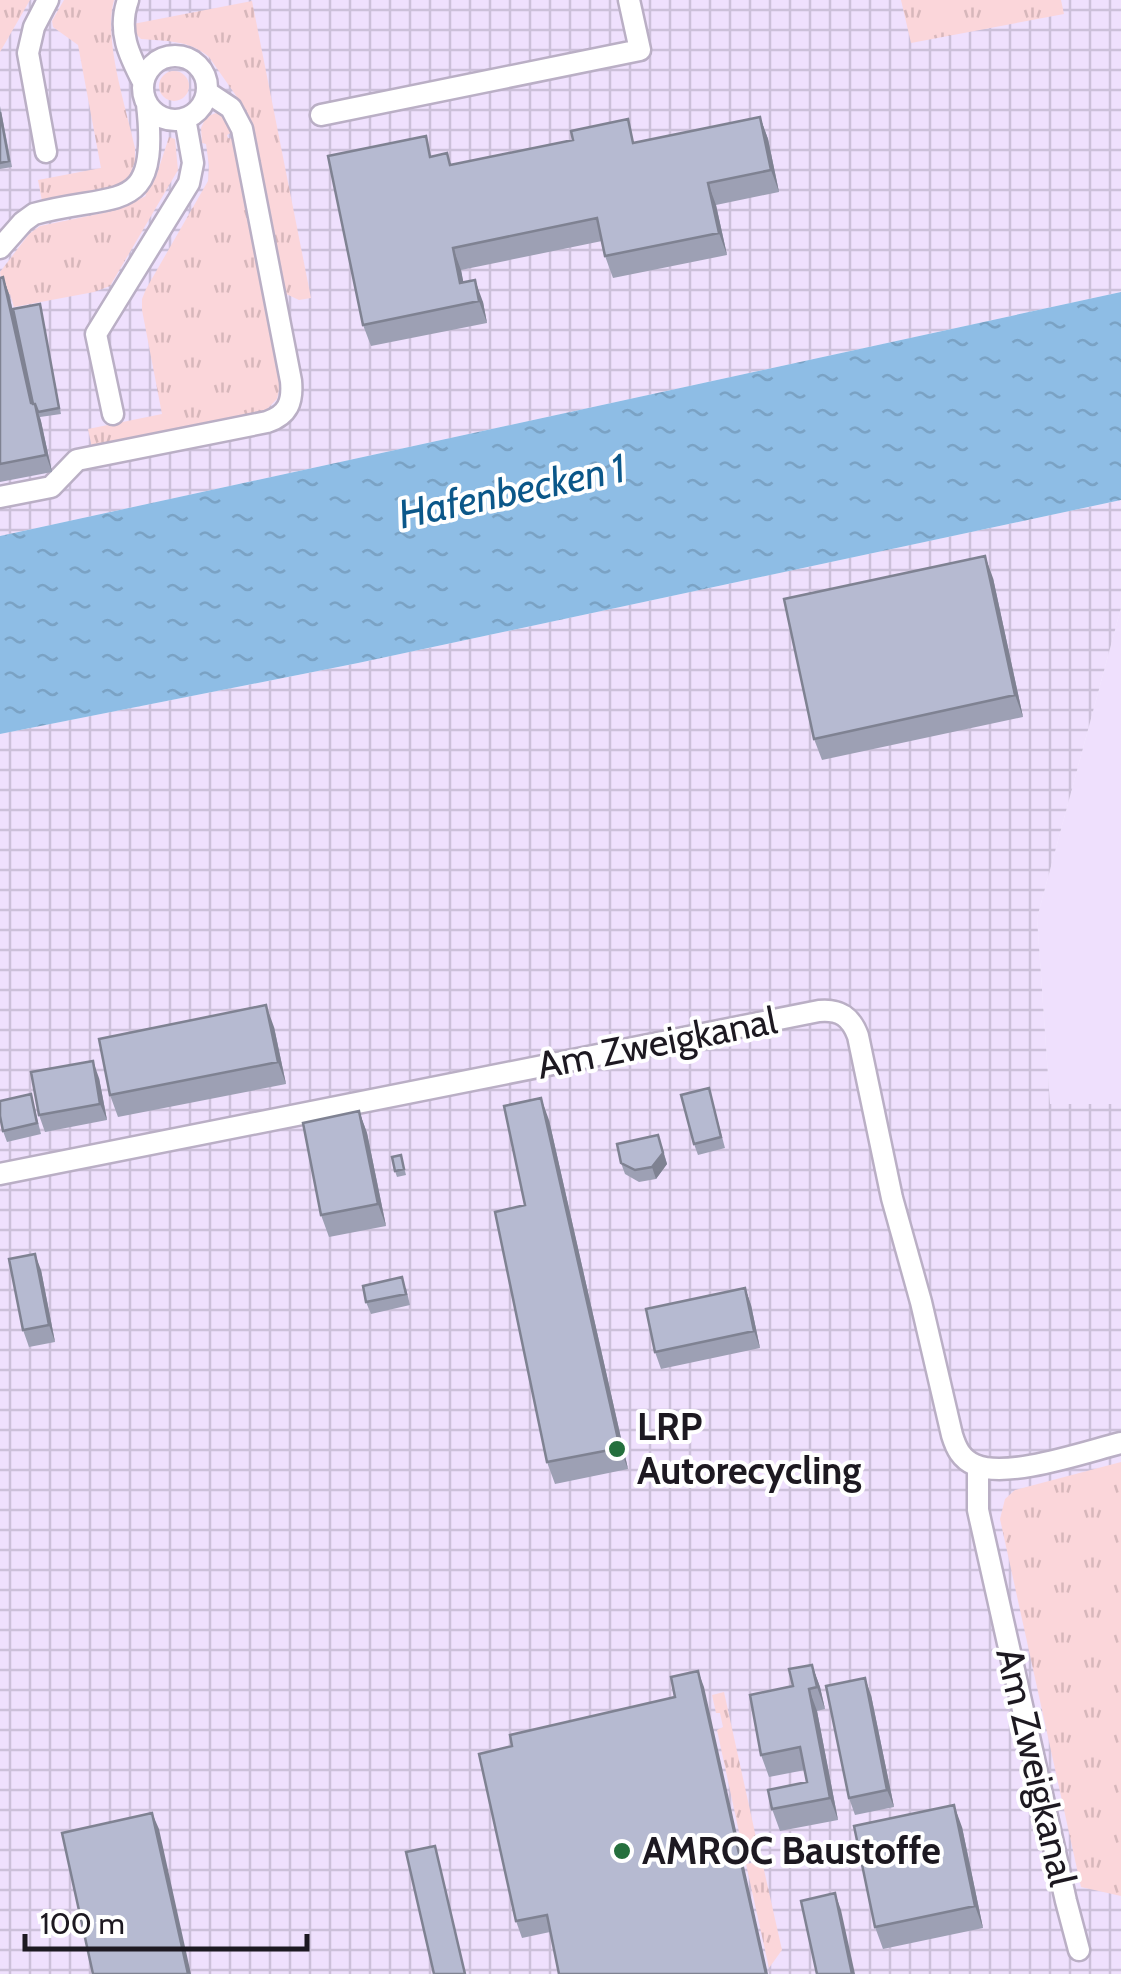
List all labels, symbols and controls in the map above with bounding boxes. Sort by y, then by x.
water label: Hafenbecken 1 [394,442,630,539]
street label: Am Zweigkanal [533,996,781,1089]
place label: LRP Autorecycling [637,1403,861,1494]
marker: LRP Autorecycling [606,1438,628,1460]
street label: Am Zweigkanal [986,1643,1087,1891]
place label: AMROC Baustoffe [642,1827,941,1874]
marker: AMROC Baustoffe [611,1840,633,1862]
scale bar [25,1889,308,1951]
text: 100 m [40,1905,125,1942]

